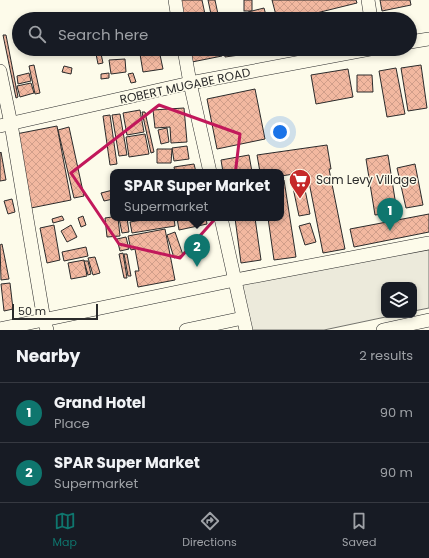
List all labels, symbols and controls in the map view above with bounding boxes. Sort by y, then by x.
search box [12,12,417,56]
icon: search [26,23,48,45]
text: Search here [58,24,148,45]
street label: ROBERT MUGABE ROAD [118,63,252,108]
your location [270,122,290,142]
supermarket icon: Sam Levy Village [287,167,313,200]
popup [110,169,284,221]
place label: Sam Levy Village [316,171,417,188]
text: SPAR Super Market [124,175,270,196]
text: Supermarket [124,197,208,216]
pin: 1 [377,198,403,231]
pin: 2 [184,234,210,267]
map controls [381,282,417,318]
button: layers [381,282,417,318]
scale bar [12,302,98,321]
text: 50 m [18,303,46,319]
text: Nearby [16,344,80,368]
text: 2 results [359,346,413,365]
text: Grand Hotel [54,392,146,413]
text: 1 [27,403,31,422]
text: 90 m [380,403,413,422]
text: Place [54,414,89,433]
text: SPAR Super Market [54,452,200,473]
text: 2 [25,463,33,482]
text: 90 m [380,463,413,482]
text: Supermarket [54,474,138,493]
tab: Map [53,510,77,551]
tab: Directions [182,510,237,551]
tab: Saved [342,510,376,551]

